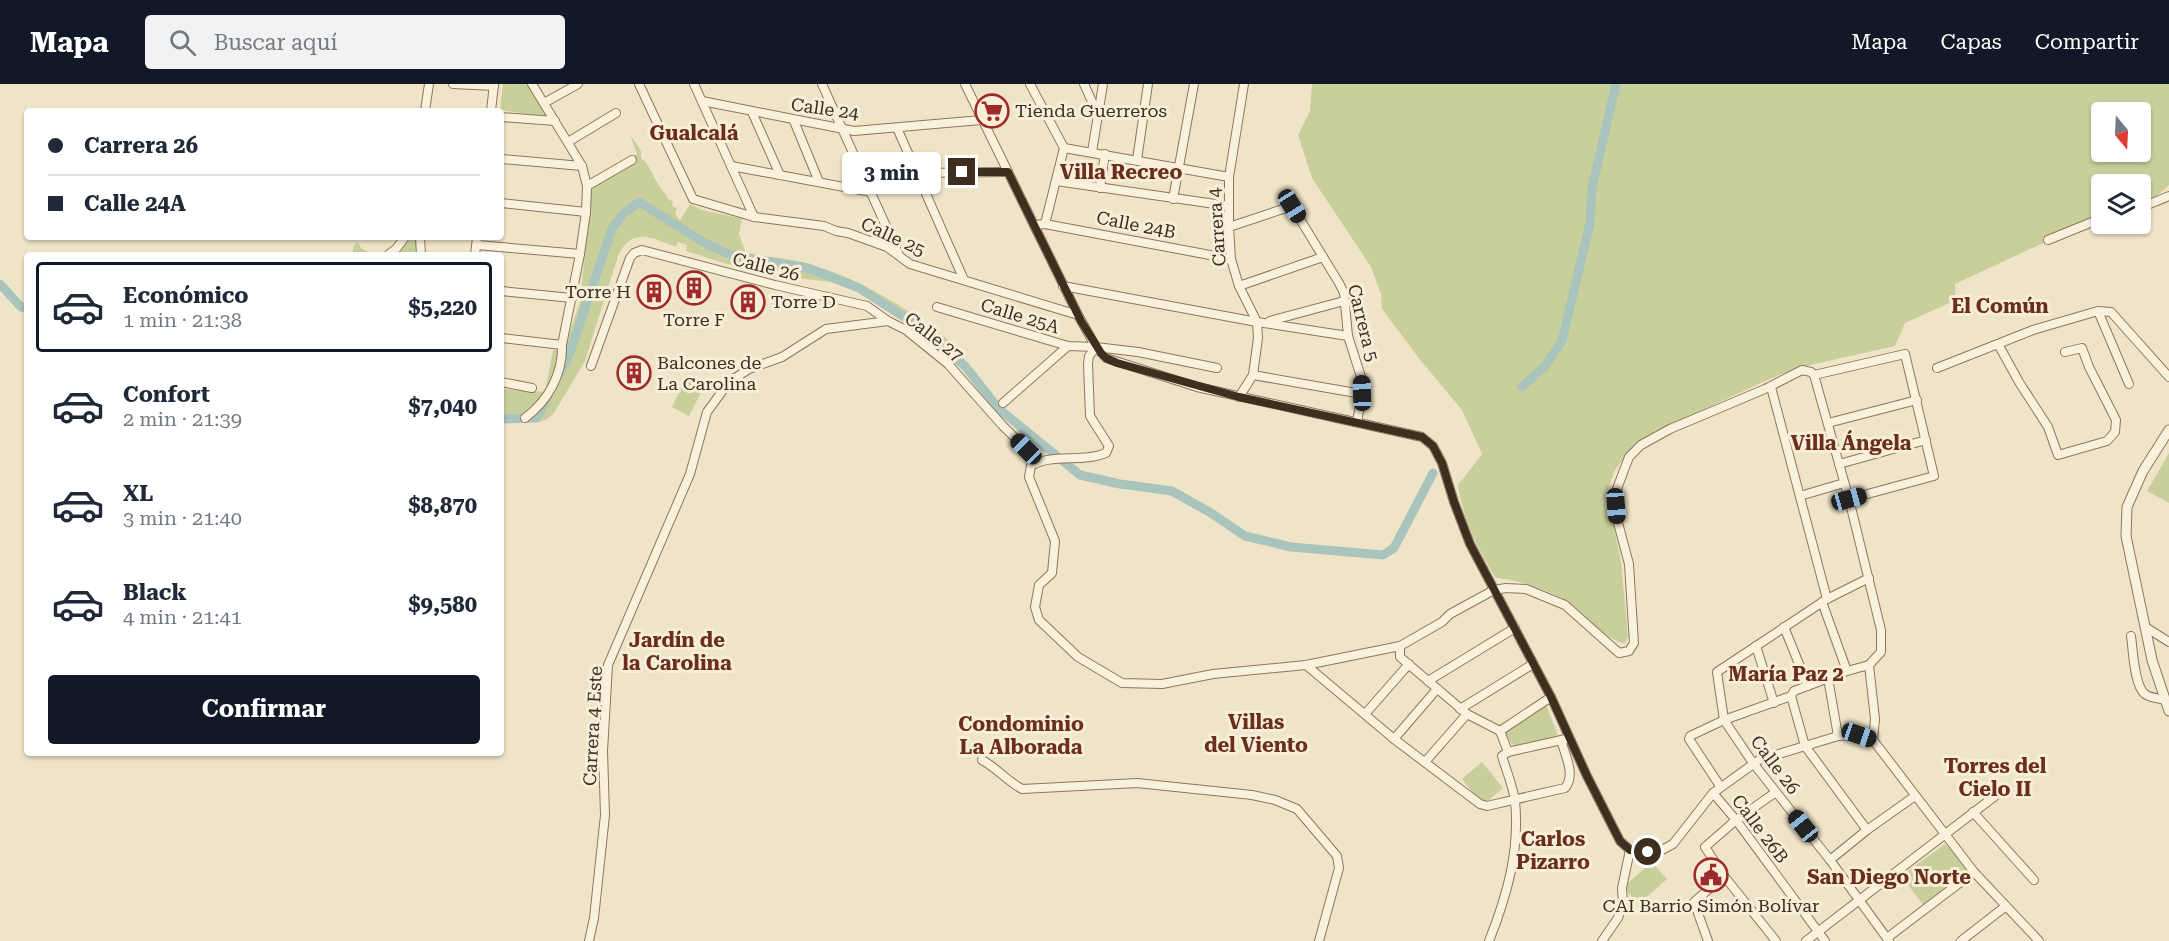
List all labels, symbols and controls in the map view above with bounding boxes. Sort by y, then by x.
search box [145,15,565,69]
text: Mapa [30,26,109,59]
icon: search [166,26,199,59]
text: Buscar aquí [214,30,338,55]
text: Mapa [1851,30,1907,54]
text: Capas [1940,30,2002,54]
text: Compartir [2035,30,2139,54]
street label: Calle 24 [790,93,860,124]
supermarket icon: Tienda Guerreros [974,93,1010,129]
place label: Tienda Guerreros [1015,100,1167,121]
north arrow [2091,102,2151,162]
map controls [2091,102,2151,234]
district label: Gualcalá [650,121,739,145]
text: Carrera 26 [84,133,198,158]
callout: 3 min [842,151,941,193]
route end [948,158,975,185]
district label: Villa Recreo [1060,160,1182,184]
text: 3 min [864,161,919,185]
button: layers [2091,174,2151,234]
car [1275,186,1309,226]
street label: Carrera 4 [1203,187,1230,267]
text: Calle 24A [84,191,186,216]
street label: Calle 24B [1095,207,1178,242]
street label: Calle 25 [858,213,929,261]
street label: Calle 26 [730,248,802,285]
building icon: Torre F [676,270,712,306]
building icon: Torre H [636,274,672,310]
icon: car [51,280,105,334]
place label: Torre H [565,281,631,302]
street label: Carrera 5 [1344,282,1383,364]
text: Económico [123,283,249,308]
building icon: Torre D [730,284,766,320]
place label: Torre D [771,291,836,312]
street label: Calle 25A [978,294,1062,338]
district label: El Común [1951,294,2049,318]
text: $5,220 [408,295,477,320]
street label: Calle 27 [901,307,968,366]
text: 1 min · 21:38 [123,308,242,332]
place label: Torre F [663,309,725,330]
place label: Balcones de La Carolina [657,352,762,394]
building icon: Balcones de La Carolina [616,355,652,391]
car [1352,375,1372,411]
icon: car [51,379,105,433]
text: Confort [123,382,210,407]
text: $7,040 [408,394,477,419]
text: 2 min · 21:39 [123,407,242,431]
car [1007,430,1045,468]
district label: Villa Ángela [1791,430,1912,455]
icon: car [51,478,105,532]
text: XL [123,481,153,506]
car [1829,486,1869,512]
car [1606,487,1626,525]
text: $8,870 [408,493,477,518]
text: 3 min · 21:40 [123,506,242,530]
icon: car [51,577,105,631]
text: Black [123,580,187,605]
text: $9,580 [408,592,477,617]
text: 4 min · 21:41 [123,605,242,629]
district label: Jardín de la Carolina [622,628,732,675]
district label: María Paz 2 [1728,662,1844,686]
street label: Carrera 4 Este [579,665,606,786]
button: Confirmar [48,675,480,744]
district label: Villas del Viento [1204,710,1308,757]
district label: Condominio La Alborada [958,712,1084,759]
car [1839,721,1879,749]
street label: Calle 26 [1746,731,1804,798]
district label: Torres del Cielo II [1944,754,2047,801]
street label: Calle 26B [1728,790,1793,867]
car [1785,806,1821,846]
district label: Carlos Pizarro [1516,827,1590,874]
route start [1634,838,1661,865]
public building icon: CAI Barrio Simón Bolívar [1693,857,1729,893]
district label: San Diego Norte [1807,865,1971,889]
place label: CAI Barrio Simón Bolívar [1603,895,1819,916]

